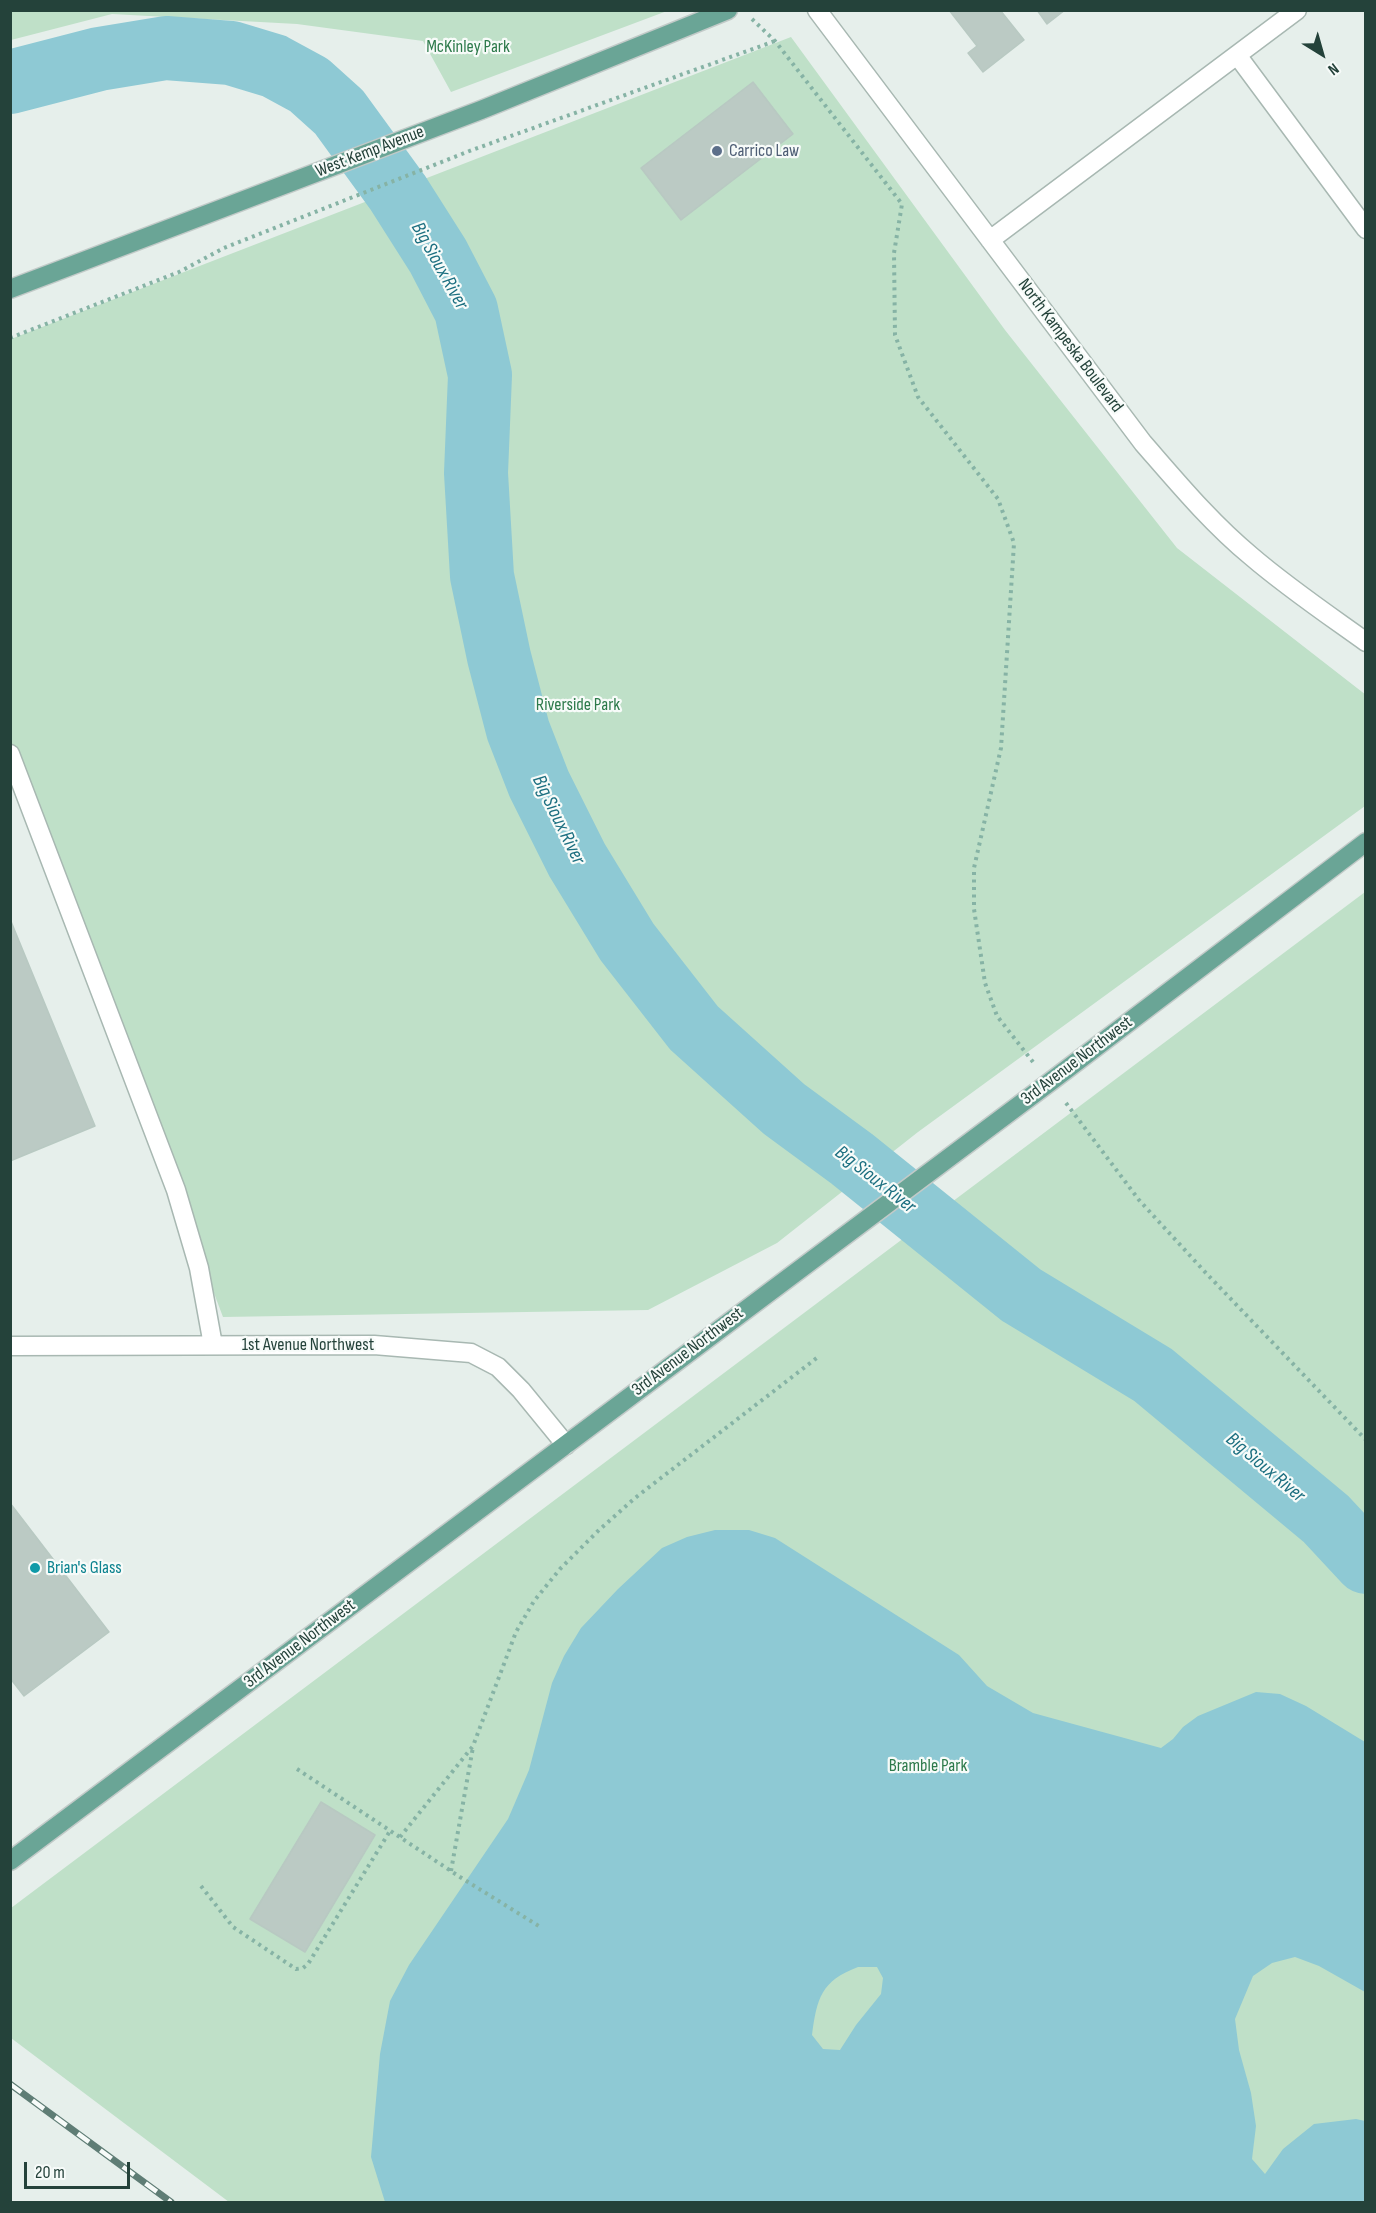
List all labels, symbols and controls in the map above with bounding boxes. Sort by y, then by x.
north arrow [1292,24,1352,84]
park label: McKinley Park [426,36,510,58]
text: N [1324,59,1342,79]
street label: West Kemp Avenue [313,121,427,183]
place label: Carrico Law [729,140,799,162]
marker: Carrico Law [710,144,724,158]
water label: Big Sioux River [405,218,473,314]
street label: North Kampeska Boulevard [1013,275,1127,417]
park label: Riverside Park [536,694,620,716]
water label: Big Sioux River [526,772,590,868]
street label: 3rd Avenue Northwest [1017,1012,1137,1110]
water label: Big Sioux River [830,1141,920,1219]
street label: 3rd Avenue Northwest [628,1303,748,1401]
street label: 1st Avenue Northwest [242,1334,374,1356]
water label: Big Sioux River [1221,1428,1309,1508]
place label: Brian's Glass [47,1557,122,1579]
marker: Brian's Glass [28,1561,42,1575]
street label: 3rd Avenue Northwest [240,1595,360,1693]
park label: Bramble Park [889,1755,967,1777]
scale bar [27,2150,134,2188]
text: 20 m [35,2162,65,2183]

